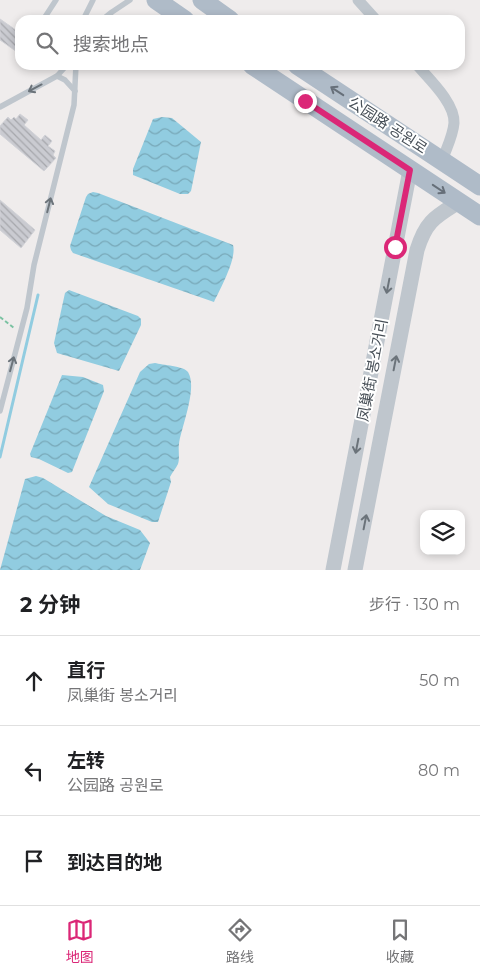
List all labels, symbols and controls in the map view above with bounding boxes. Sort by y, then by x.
search box [15,15,465,70]
icon: search [33,29,61,57]
text: 搜索地点 [73,33,149,56]
one-way arrow [28,83,43,93]
one-way arrow [330,86,344,97]
route end [294,90,317,113]
street label: 公园路 공원로 [345,92,431,158]
one-way arrow [432,183,446,194]
one-way arrow [45,198,54,214]
route start [384,236,407,259]
one-way arrow [383,278,392,294]
street label: 凤巢街 봉소거리 [353,317,391,423]
one-way arrow [391,355,401,371]
one-way arrow [8,356,18,372]
one-way arrow [352,437,361,453]
map controls [420,510,465,555]
button: layers [420,510,465,555]
one-way arrow [360,515,370,531]
text: 2 分钟 [20,592,80,617]
text: 步行 · 130 m [369,595,460,614]
text: 直行 [67,659,105,682]
icon: ahead [20,667,48,695]
text: 50 m [419,671,460,690]
text: 凤巢街 봉소거리 [67,686,178,705]
text: 左转 [67,749,105,772]
icon: left [20,757,48,785]
text: 80 m [418,761,460,780]
text: 公园路 공원로 [67,776,163,795]
icon: arrive [20,847,48,875]
text: 到达目的地 [67,851,162,874]
tab: 地图 [66,916,94,966]
tab: 路线 [226,916,254,966]
tab: 收藏 [386,916,414,966]

